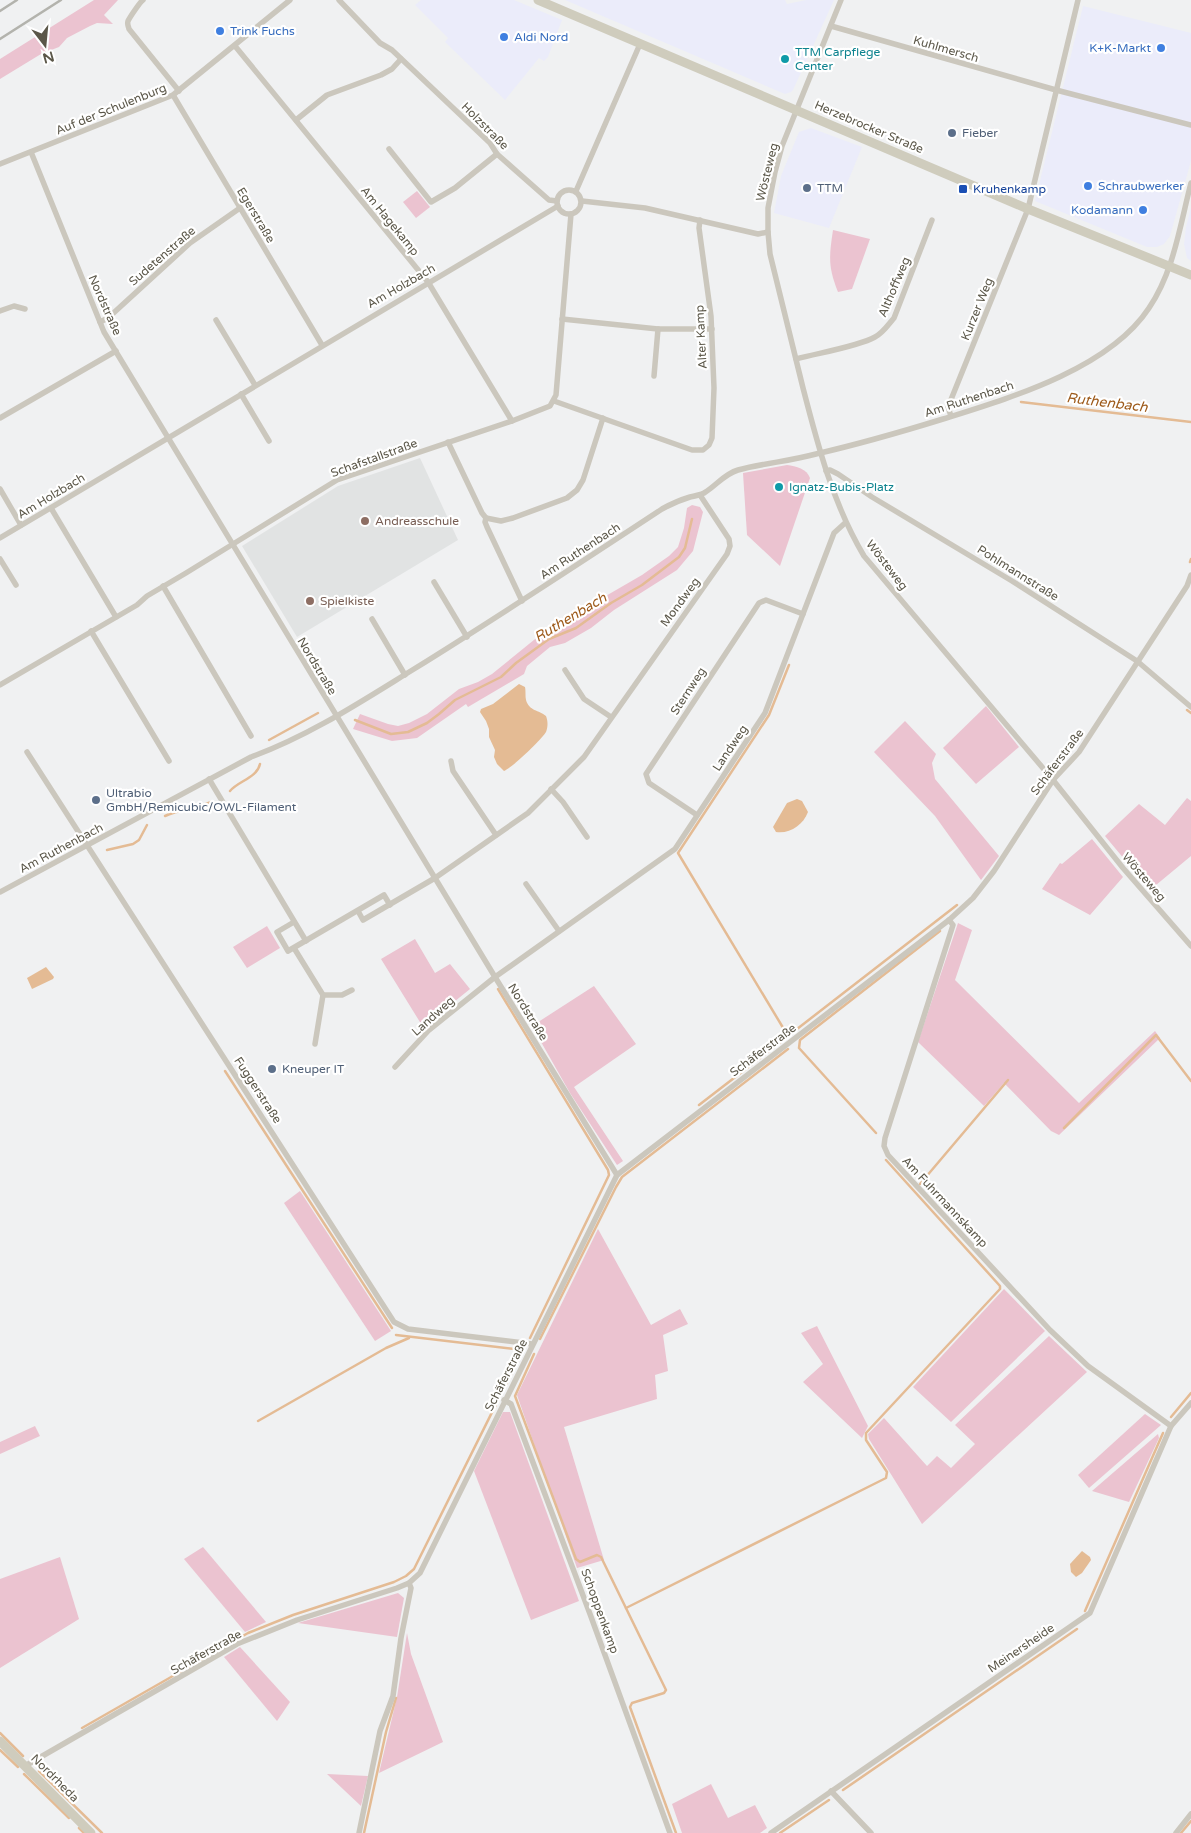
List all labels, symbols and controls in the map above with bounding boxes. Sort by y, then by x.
north arrow [20,20,70,70]
place label: Trink Fuchs [230,24,295,38]
marker: Trink Fuchs [214,25,226,37]
place label: Aldi Nord [514,30,568,44]
marker: Aldi Nord [498,31,510,43]
street label: Kuhlmersch [912,33,980,65]
place label: K+K-Markt [1089,41,1151,55]
marker: K+K-Markt [1155,42,1167,54]
place label: TTM Carpflege Center [795,45,881,73]
text: N [41,47,56,67]
marker: TTM Carpflege Center [779,53,791,65]
street label: Auf der Schulenburg [54,80,168,138]
street label: Herzebrocker Straße [813,98,926,156]
street label: Holzstraße [459,100,512,153]
place label: Fieber [962,126,998,140]
marker: Fieber [946,127,958,139]
street label: Wösteweg [753,141,781,203]
place label: Schraubwerker [1098,179,1184,193]
marker: Schraubwerker [1082,180,1094,192]
place label: TTM [817,181,843,195]
marker: TTM [801,182,813,194]
place label: Kruhenkamp [973,182,1046,196]
marker: Kruhenkamp [957,183,969,195]
street label: Am Hagekamp [358,184,422,258]
street label: Egerstraße [234,185,278,245]
place label: Kodamann [1071,203,1133,217]
marker: Kodamann [1137,204,1149,216]
street label: Sudetenstraße [126,223,198,289]
street label: Althoffweg [875,255,913,319]
street label: Am Holzbach [365,261,437,311]
street label: Nordstraße [85,273,125,337]
street label: Kurzer Weg [958,276,996,342]
street label: Alter Kamp [692,305,710,369]
street label: Am Ruthenbach [923,378,1015,420]
water label: Ruthenbach [1065,389,1149,416]
street label: Schafstallstraße [329,436,419,480]
street label: Am Holzbach [15,470,87,522]
place label: Ignatz-Bubis-Platz [789,480,894,494]
marker: Ignatz-Bubis-Platz [773,481,785,493]
place label: Andreasschule [375,514,459,528]
marker: Andreasschule [359,515,371,527]
street label: Am Ruthenbach [537,520,623,582]
street label: Wösteweg [863,537,911,593]
street label: Pohlmannstraße [975,542,1062,604]
street label: Mondweg [657,575,703,629]
water label: Ruthenbach [531,589,610,646]
place label: Spielkiste [320,594,374,608]
marker: Spielkiste [304,595,316,607]
street label: Nordstraße [294,635,340,697]
street label: Sternweg [667,665,709,717]
street label: Landweg [710,722,750,774]
street label: Schäferstraße [1028,726,1086,798]
place label: Ultrabio GmbH/Remicubic/OWL-Filament [106,786,297,814]
marker: Ultrabio GmbH/Remicubic/OWL-Filament [90,794,102,806]
street label: Am Ruthenbach [17,820,105,876]
street label: Wösteweg [1119,850,1169,904]
street label: Nordstraße [505,981,551,1043]
street label: Landweg [409,993,457,1039]
street label: Schäferstraße [727,1021,799,1079]
street label: Fuggerstraße [231,1054,285,1126]
place label: Kneuper IT [282,1062,345,1076]
marker: Kneuper IT [266,1063,278,1075]
street label: Am Fuhrmannskamp [899,1154,991,1250]
street label: Schäferstraße [482,1336,530,1413]
street label: Schoppenkamp [578,1567,622,1655]
street label: Meinersheide [985,1621,1057,1675]
street label: Schäferstraße [168,1627,244,1677]
street label: Nordrheda [28,1751,82,1805]

